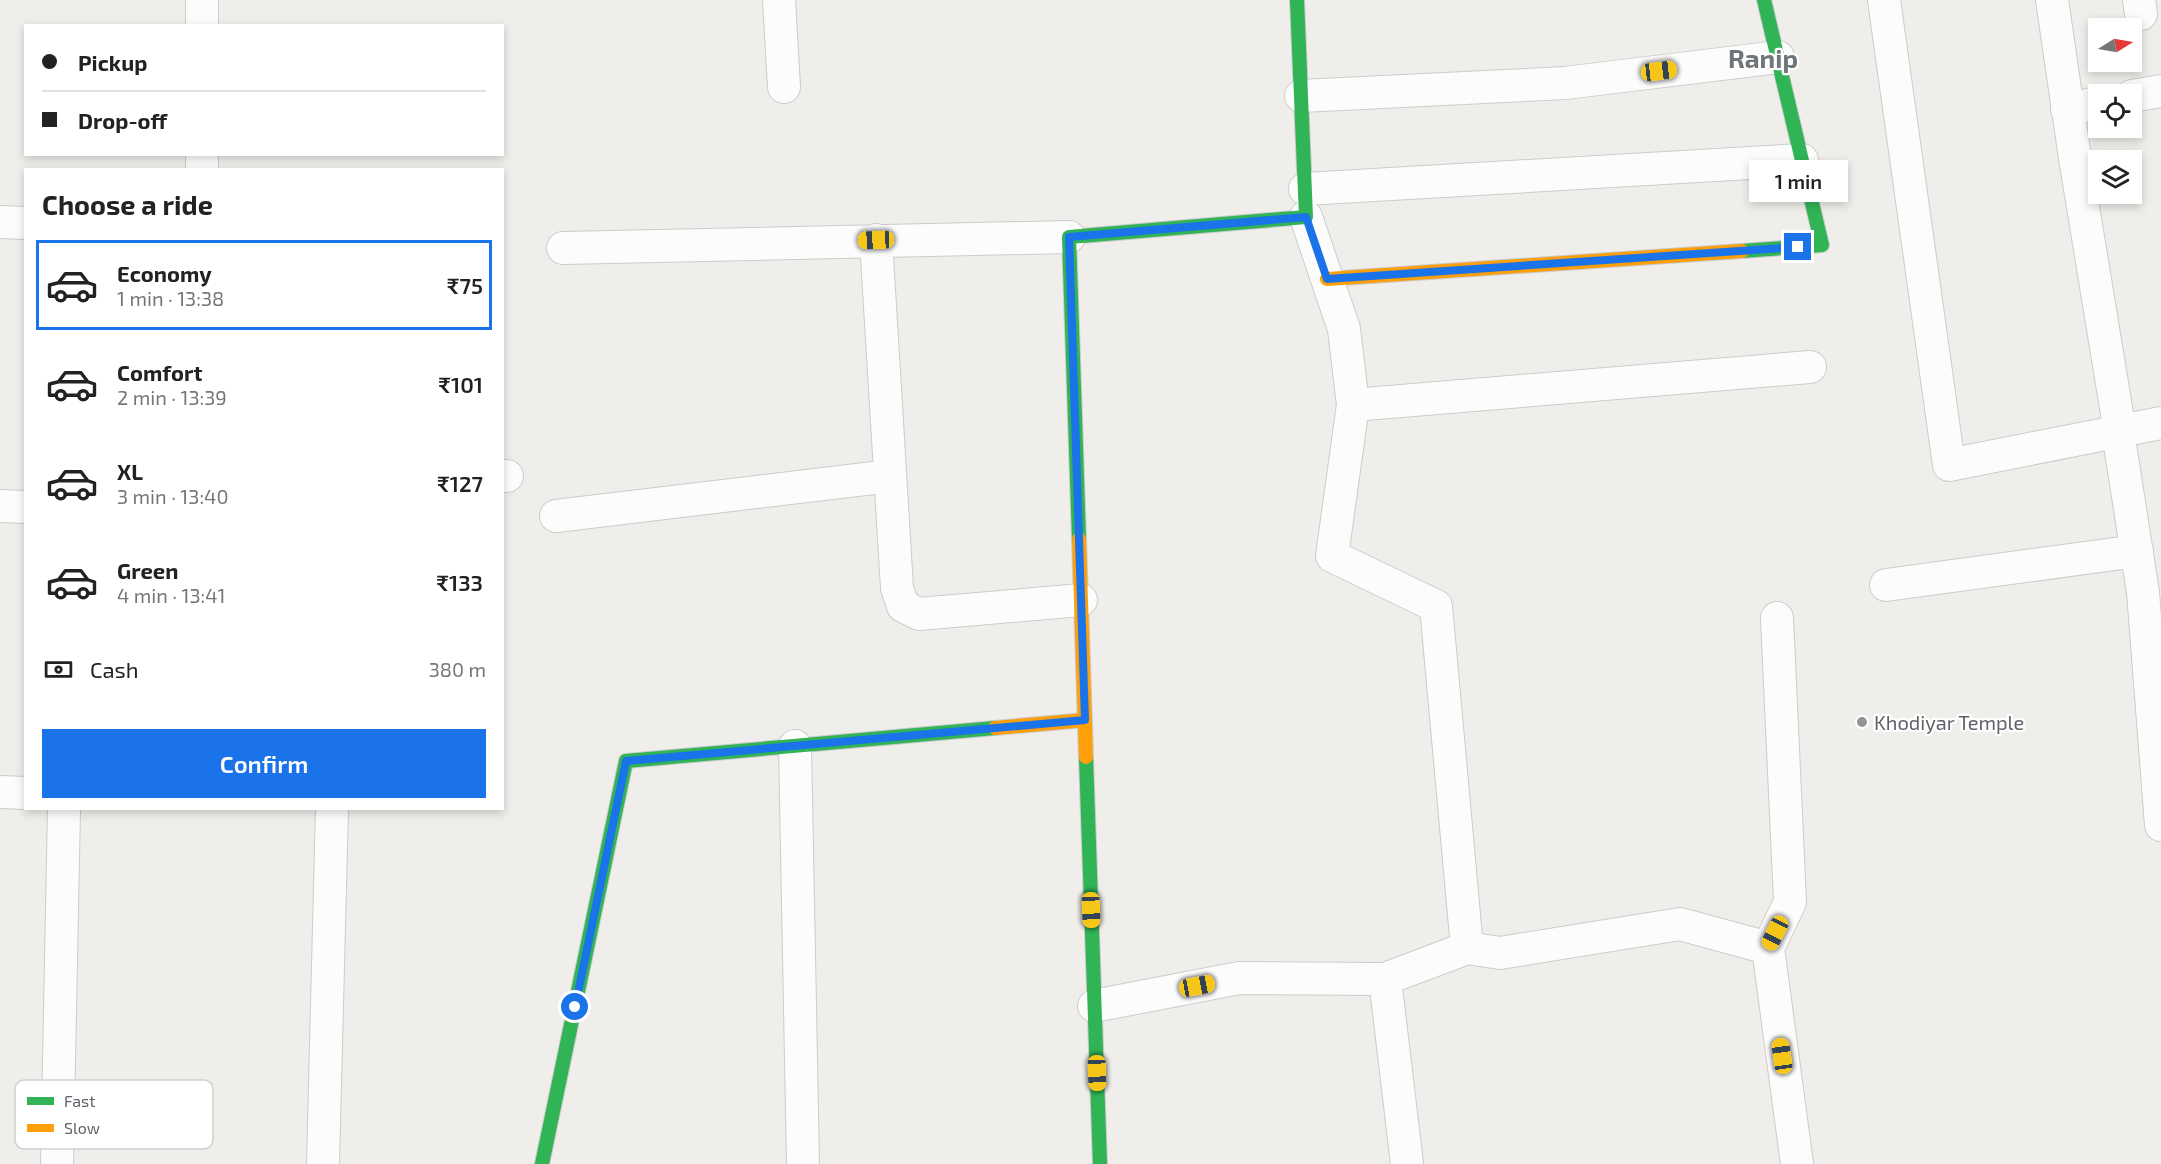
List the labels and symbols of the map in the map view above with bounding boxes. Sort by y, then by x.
north arrow [2088,18,2142,72]
district label: Ranip [1728,42,1798,73]
car [1640,60,1678,82]
callout: 1 min [1748,160,1848,202]
car [858,230,894,250]
route end [1784,233,1811,260]
place label: Khodiyar Temple [1874,710,2024,734]
marker: Khodiyar Temple [1855,715,1869,729]
car [1081,892,1101,928]
car [1759,913,1791,953]
car [1178,974,1216,998]
route start [561,993,588,1020]
car [1771,1037,1793,1075]
car [1087,1055,1107,1091]
legend [15,1080,213,1149]
text: Fast [64,1091,95,1110]
text: Slow [64,1118,100,1137]

